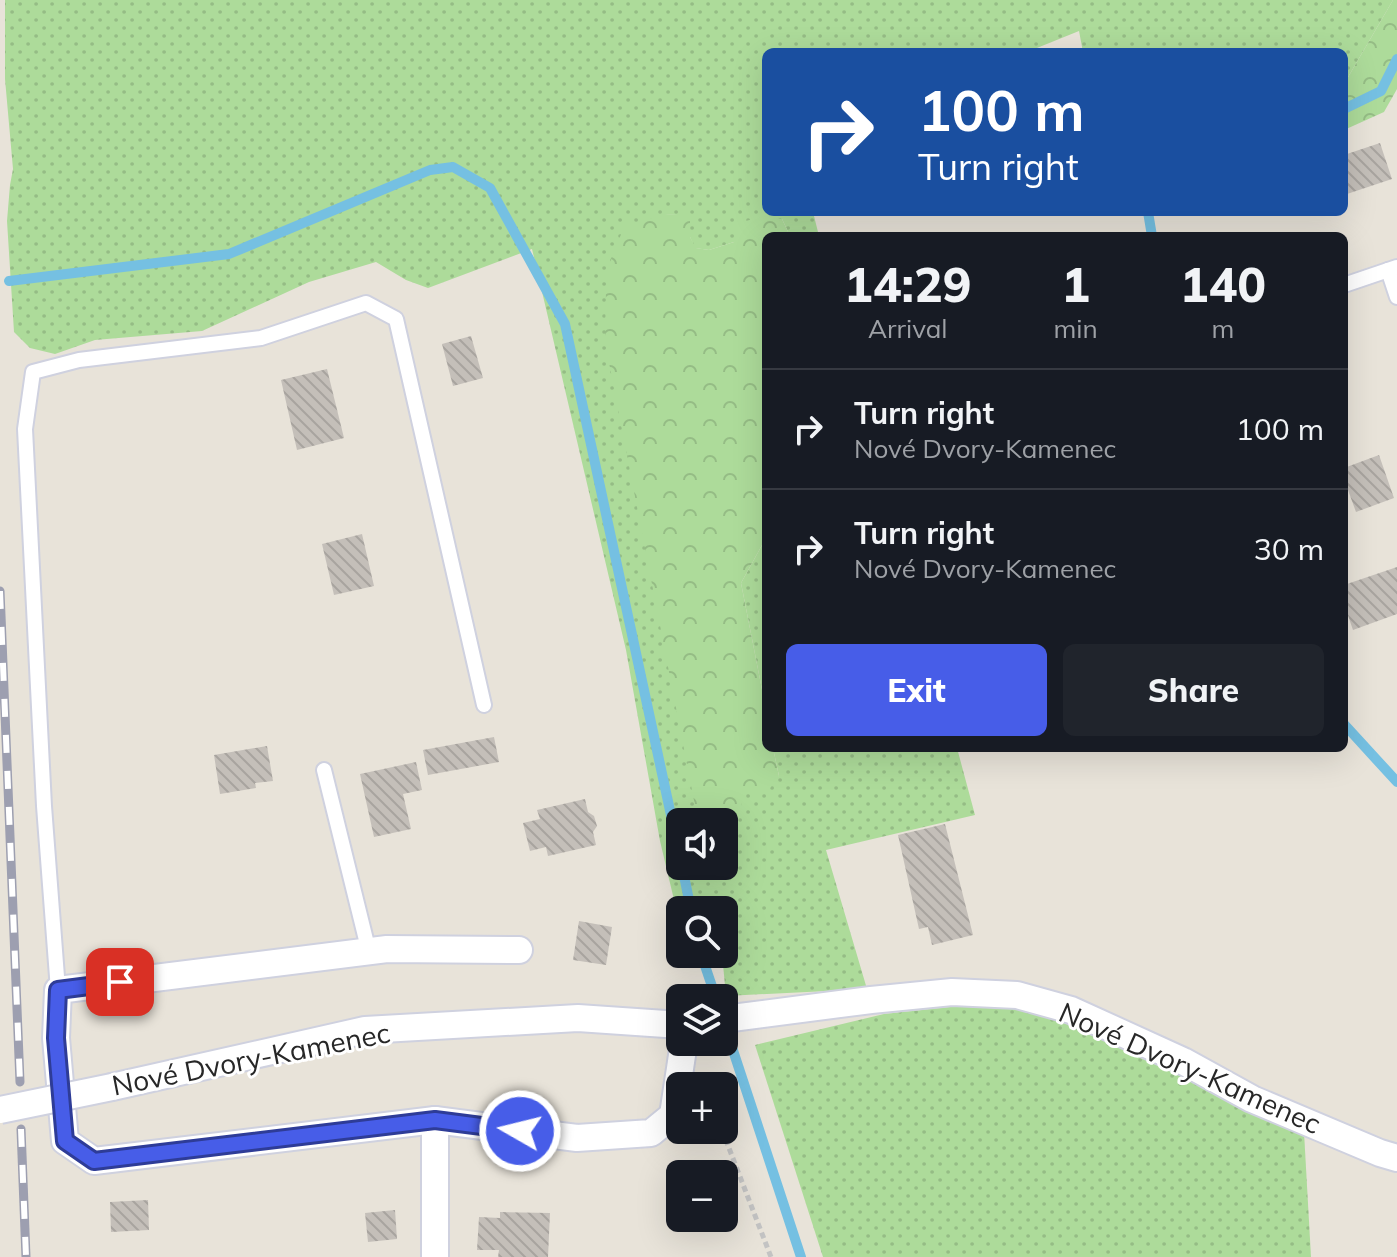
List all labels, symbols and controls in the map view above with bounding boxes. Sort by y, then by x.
text: 100 m [918,75,1085,145]
icon: right [786,80,890,184]
text: Turn right [918,144,1079,189]
text: 14:29 [844,254,972,314]
text: 1 [1061,254,1090,314]
text: 140 [1180,254,1266,314]
text: Arrival [868,312,948,345]
text: min [1054,312,1098,345]
text: m [1211,312,1234,345]
text: Turn right [854,394,994,432]
icon: right [786,407,830,451]
text: 100 m [1236,410,1324,448]
text: Nové Dvory-Kamenec [854,432,1116,465]
text: Turn right [854,514,994,552]
icon: right [786,527,830,571]
text: 30 m [1254,530,1324,568]
text: Nové Dvory-Kamenec [854,552,1116,585]
button: Exit [786,644,1047,736]
button: Share [1063,644,1324,736]
map controls [666,808,738,1232]
button: sound [666,808,738,880]
button: search [666,896,738,968]
pin [86,948,154,1016]
icon: arrive [98,960,142,1004]
button: layers [666,984,738,1056]
street label: Nové Dvory-Kamenec [1054,994,1326,1141]
street label: Nové Dvory-Kamenec [109,1014,393,1103]
button: + [666,1072,738,1144]
position arrow [478,1089,562,1173]
button: − [666,1160,738,1232]

